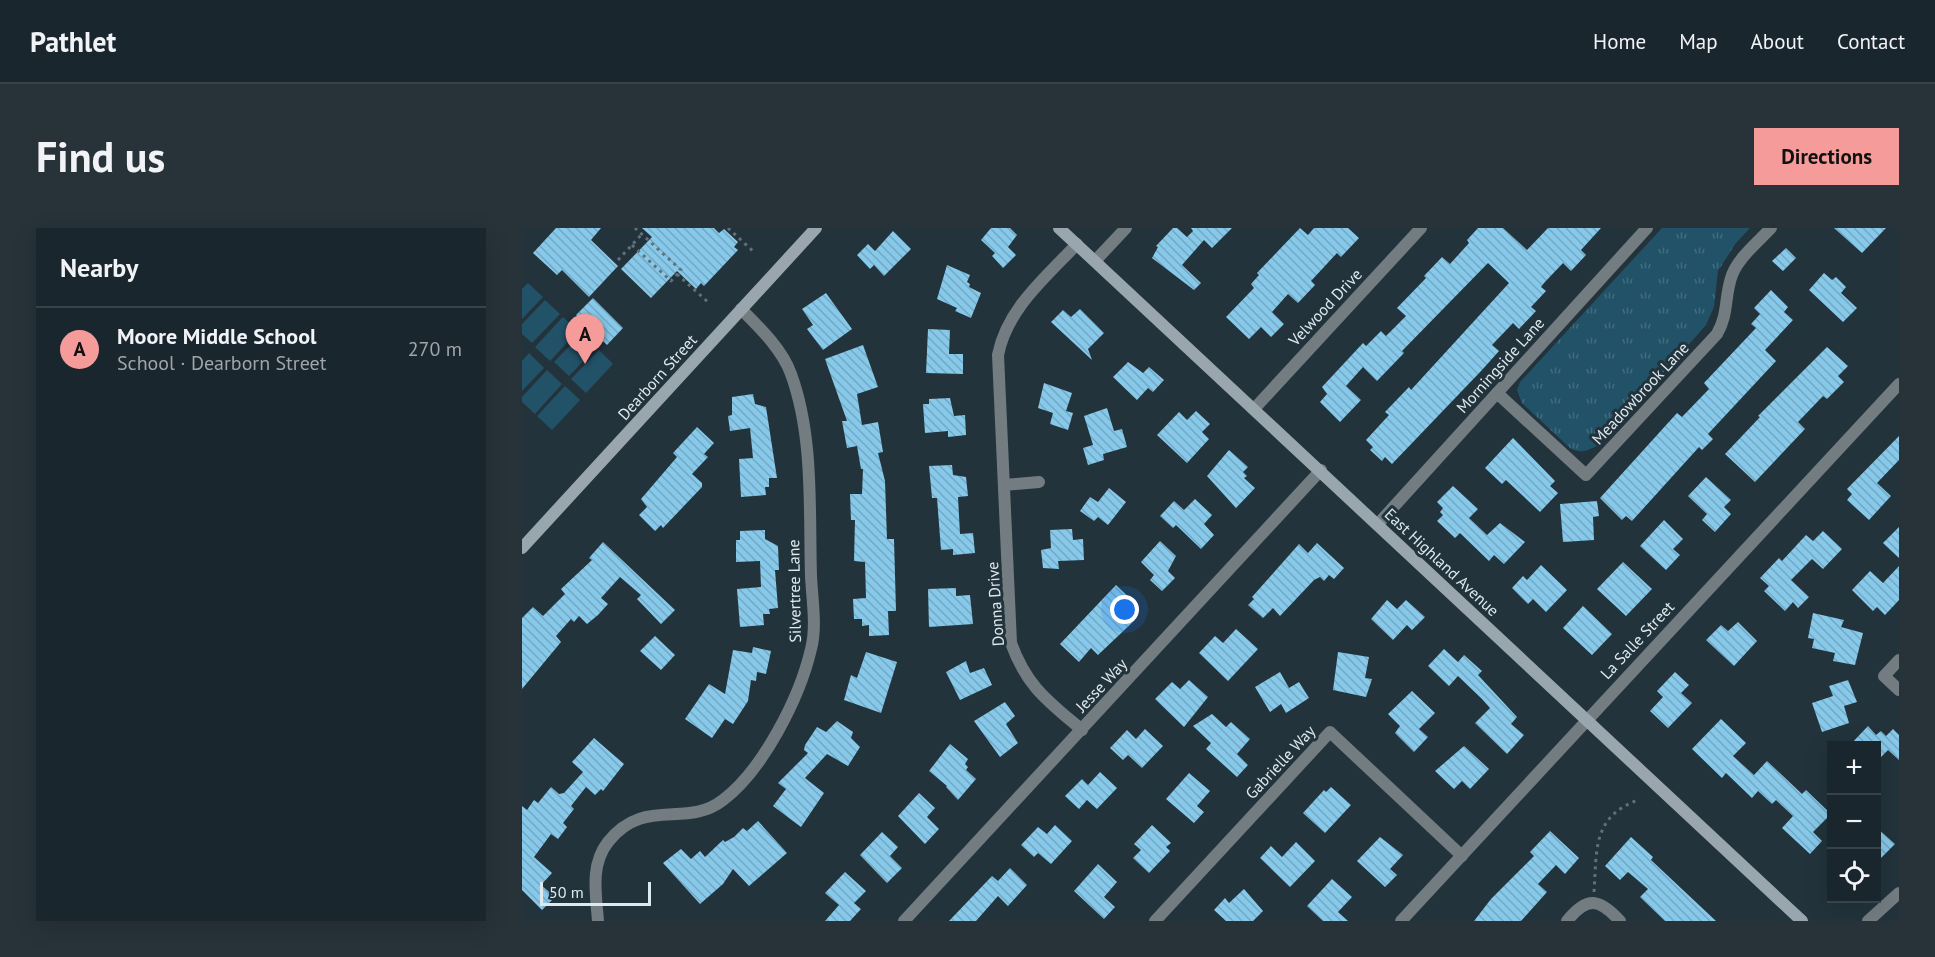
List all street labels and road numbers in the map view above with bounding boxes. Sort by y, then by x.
street label: Velwood Drive [1283,264,1366,351]
street label: Morningside Lane [1452,313,1548,417]
street label: Dearborn Street [613,330,701,424]
street label: Meadowbrook Lane [1587,338,1693,448]
street label: East Highland Avenue [1381,504,1503,620]
street label: Silvertree Lane [783,539,805,643]
street label: Donna Drive [982,561,1008,647]
street label: La Salle Street [1596,596,1679,683]
street label: Jesse Way [1070,654,1131,717]
street label: Gabrielle Way [1241,721,1320,803]

